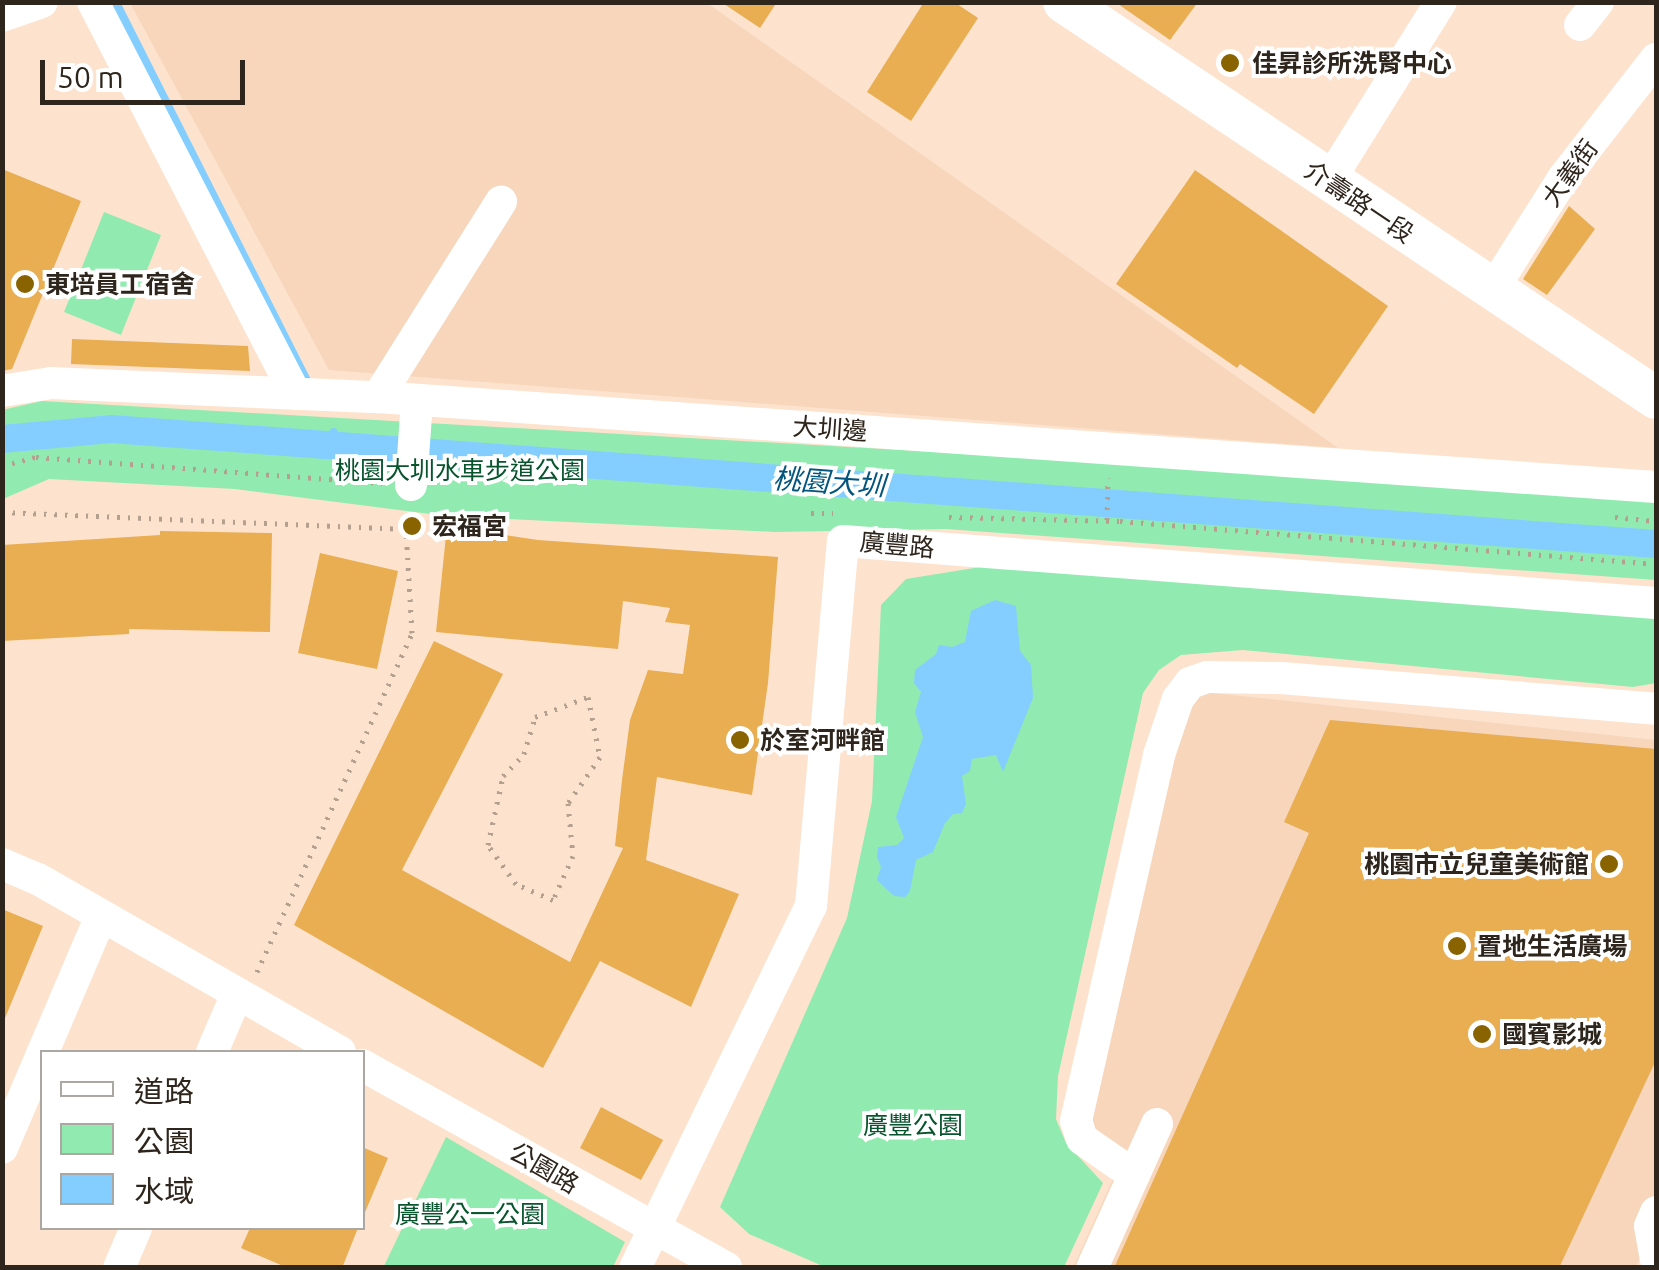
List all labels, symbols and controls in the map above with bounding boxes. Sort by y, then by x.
scale bar [45,40,250,102]
place label: 佳昇診所洗腎中心 [1252,48,1452,78]
marker: 佳昇診所洗腎中心 [1217,50,1243,76]
text: 50 m [57,60,124,94]
street label: 大義街 [1536,134,1604,212]
street label: 介壽路一段 [1299,155,1419,249]
place label: 東培員工宿舍 [45,269,195,299]
marker: 東培員工宿舍 [14,273,36,295]
street label: 大圳邊 [792,411,868,447]
park label: 桃園大圳水車步道公園 [335,455,585,485]
water label: 桃園大圳 [772,461,886,503]
place label: 宏福宮 [432,511,507,541]
marker: 宏福宮 [401,515,423,537]
street label: 廣豐路 [858,527,936,563]
place label: 於室河畔館 [760,725,885,755]
marker: 於室河畔館 [729,729,751,751]
place label: 桃園市立兒童美術館 [1364,849,1589,879]
marker: 桃園市立兒童美術館 [1598,853,1620,875]
place label: 置地生活廣場 [1477,931,1627,961]
marker: 置地生活廣場 [1446,935,1468,957]
place label: 國賓影城 [1502,1019,1602,1049]
marker: 國賓影城 [1471,1023,1493,1045]
legend [40,1050,365,1230]
text: 道路 [134,1074,194,1108]
park label: 廣豐公園 [863,1110,963,1140]
text: 公園 [134,1124,194,1158]
street label: 公園路 [504,1136,584,1200]
text: 水域 [134,1174,194,1208]
park label: 廣豐公一公園 [395,1199,545,1229]

